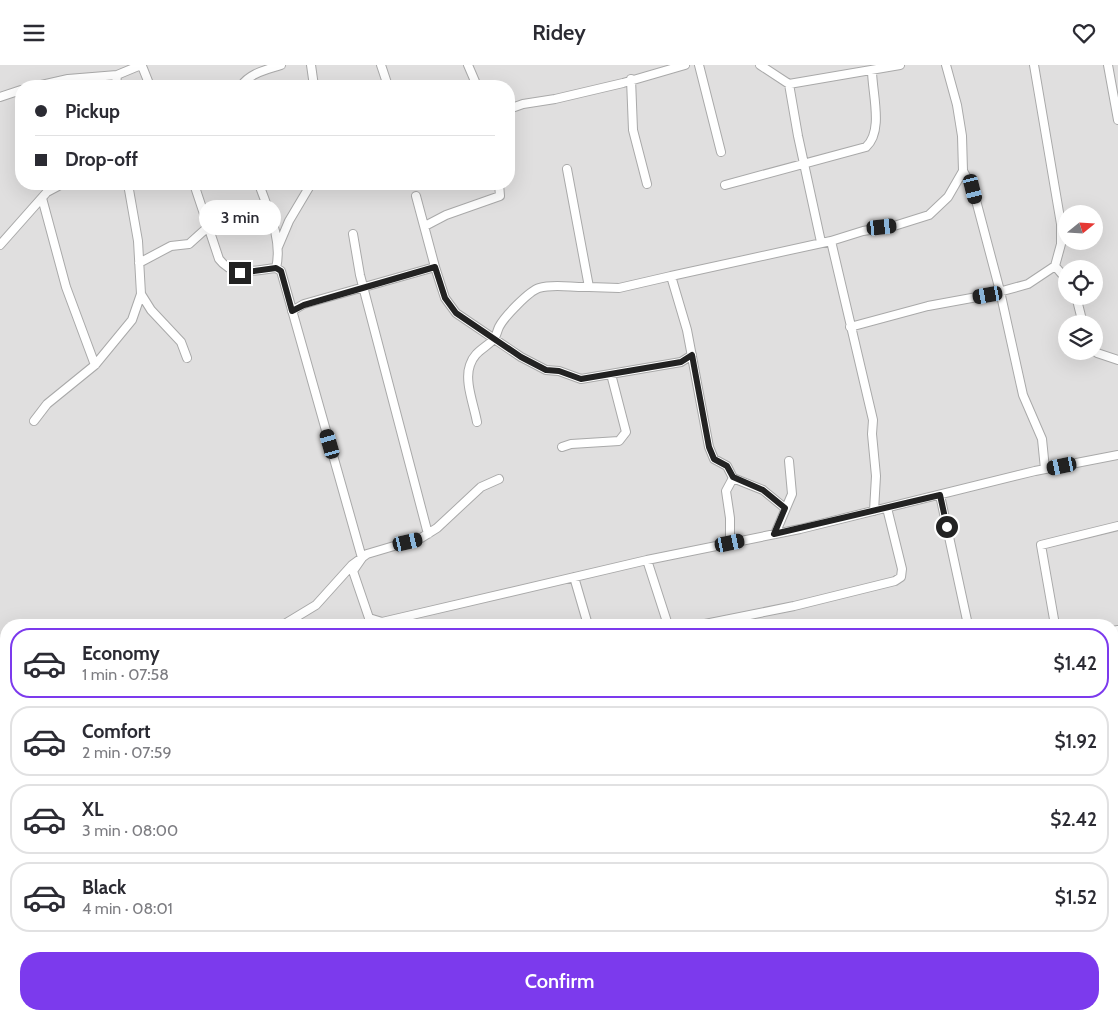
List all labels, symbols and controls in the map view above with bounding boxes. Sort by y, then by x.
icon: menu [20,19,48,47]
text: Ridey [532,19,586,46]
icon: heart [1070,19,1098,47]
text: Pickup [65,100,120,123]
text: Drop-off [65,148,138,171]
car [962,173,983,205]
callout: 3 min [199,201,281,235]
north arrow [1058,205,1102,250]
map controls [1058,205,1103,360]
text: 3 min [221,208,259,227]
car [866,218,897,236]
button: locate [1058,260,1103,305]
route end [229,262,251,284]
car [971,285,1004,305]
button: layers [1058,315,1103,360]
car [318,428,341,460]
car [1045,456,1078,476]
route start [936,516,958,538]
car [391,531,424,553]
car [713,533,746,553]
icon: car [22,641,67,686]
text: Economy [82,642,160,665]
text: $1.42 [1054,652,1097,675]
text: 1 min · 07:58 [82,665,169,684]
icon: car [22,719,67,764]
text: Comfort [82,720,151,743]
text: $1.92 [1055,730,1097,753]
text: 2 min · 07:59 [82,743,171,762]
icon: car [22,797,67,842]
text: XL [82,798,103,821]
text: $2.42 [1050,808,1097,831]
text: 3 min · 08:00 [82,821,178,840]
icon: car [22,875,67,920]
text: Black [82,876,126,899]
text: $1.52 [1055,886,1097,909]
text: 4 min · 08:01 [82,899,173,918]
button: Confirm [20,952,1099,1010]

